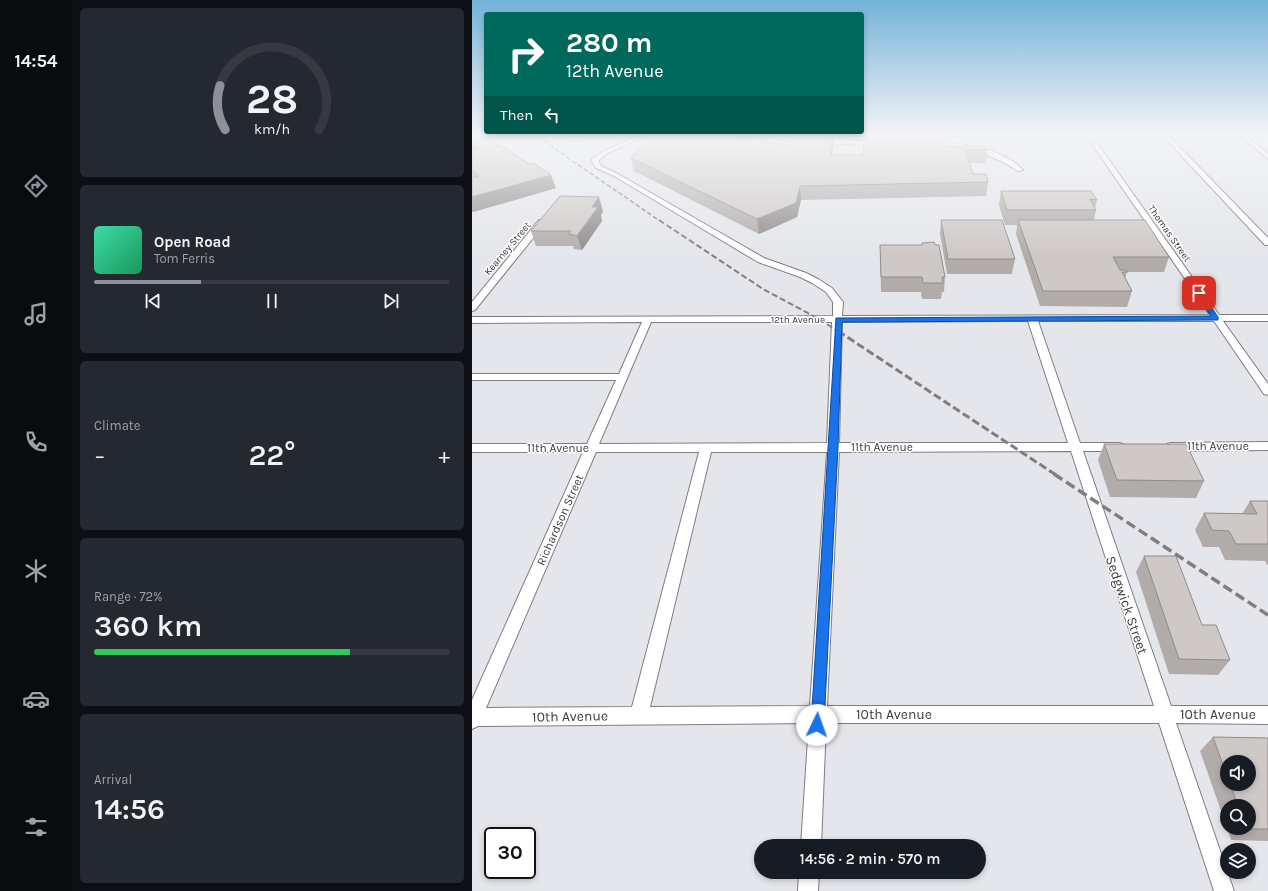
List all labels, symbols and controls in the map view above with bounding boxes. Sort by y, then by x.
text: 280 m [566,26,652,59]
icon: right [500,28,552,80]
text: 14:54 [14,50,58,72]
text: 12th Avenue [566,60,664,82]
text: 28 [246,75,298,123]
icon: left [541,104,563,126]
text: Then [500,106,533,124]
text: km/h [254,121,290,138]
icon: directions [22,172,50,200]
street label: Thomas Street [1145,203,1193,264]
street label: Kearney Street [482,219,534,278]
text: Open Road [154,233,231,251]
text: Tom Ferris [154,251,215,266]
pin [1182,276,1216,310]
icon: arrive [1188,282,1210,304]
icon: previous [142,290,164,312]
icon: pause [261,290,283,312]
icon: next [380,290,402,312]
icon: music [22,300,50,328]
street label: 12th Avenue [771,314,825,326]
text: Climate [94,418,140,433]
icon: phone [22,428,50,456]
text: 22° [248,437,296,473]
street label: 11th Avenue [1187,439,1249,453]
street label: 11th Avenue [851,440,913,454]
street label: 11th Avenue [527,441,589,455]
text: − [94,443,106,469]
text: + [438,443,450,469]
street label: Richardson Street [534,472,587,568]
street label: Sedgwick Street [1102,554,1151,657]
icon: climate [22,557,50,585]
text: Range · 72% [94,589,163,604]
text: 360 km [94,608,202,644]
icon: car [22,685,50,713]
position arrow [796,704,838,746]
street label: 10th Avenue [856,706,932,723]
street label: 10th Avenue [1180,706,1256,723]
street label: 10th Avenue [532,707,608,726]
map controls [1220,755,1256,879]
button: sound [1220,755,1256,791]
text: Arrival [94,772,132,787]
text: 14:56 [94,791,165,827]
button: search [1220,799,1256,835]
icon: filters [22,813,50,841]
speed limit sign: 30 [484,827,536,879]
button: layers [1220,843,1256,879]
text: 14:56 · 2 min · 570 m [800,850,940,868]

